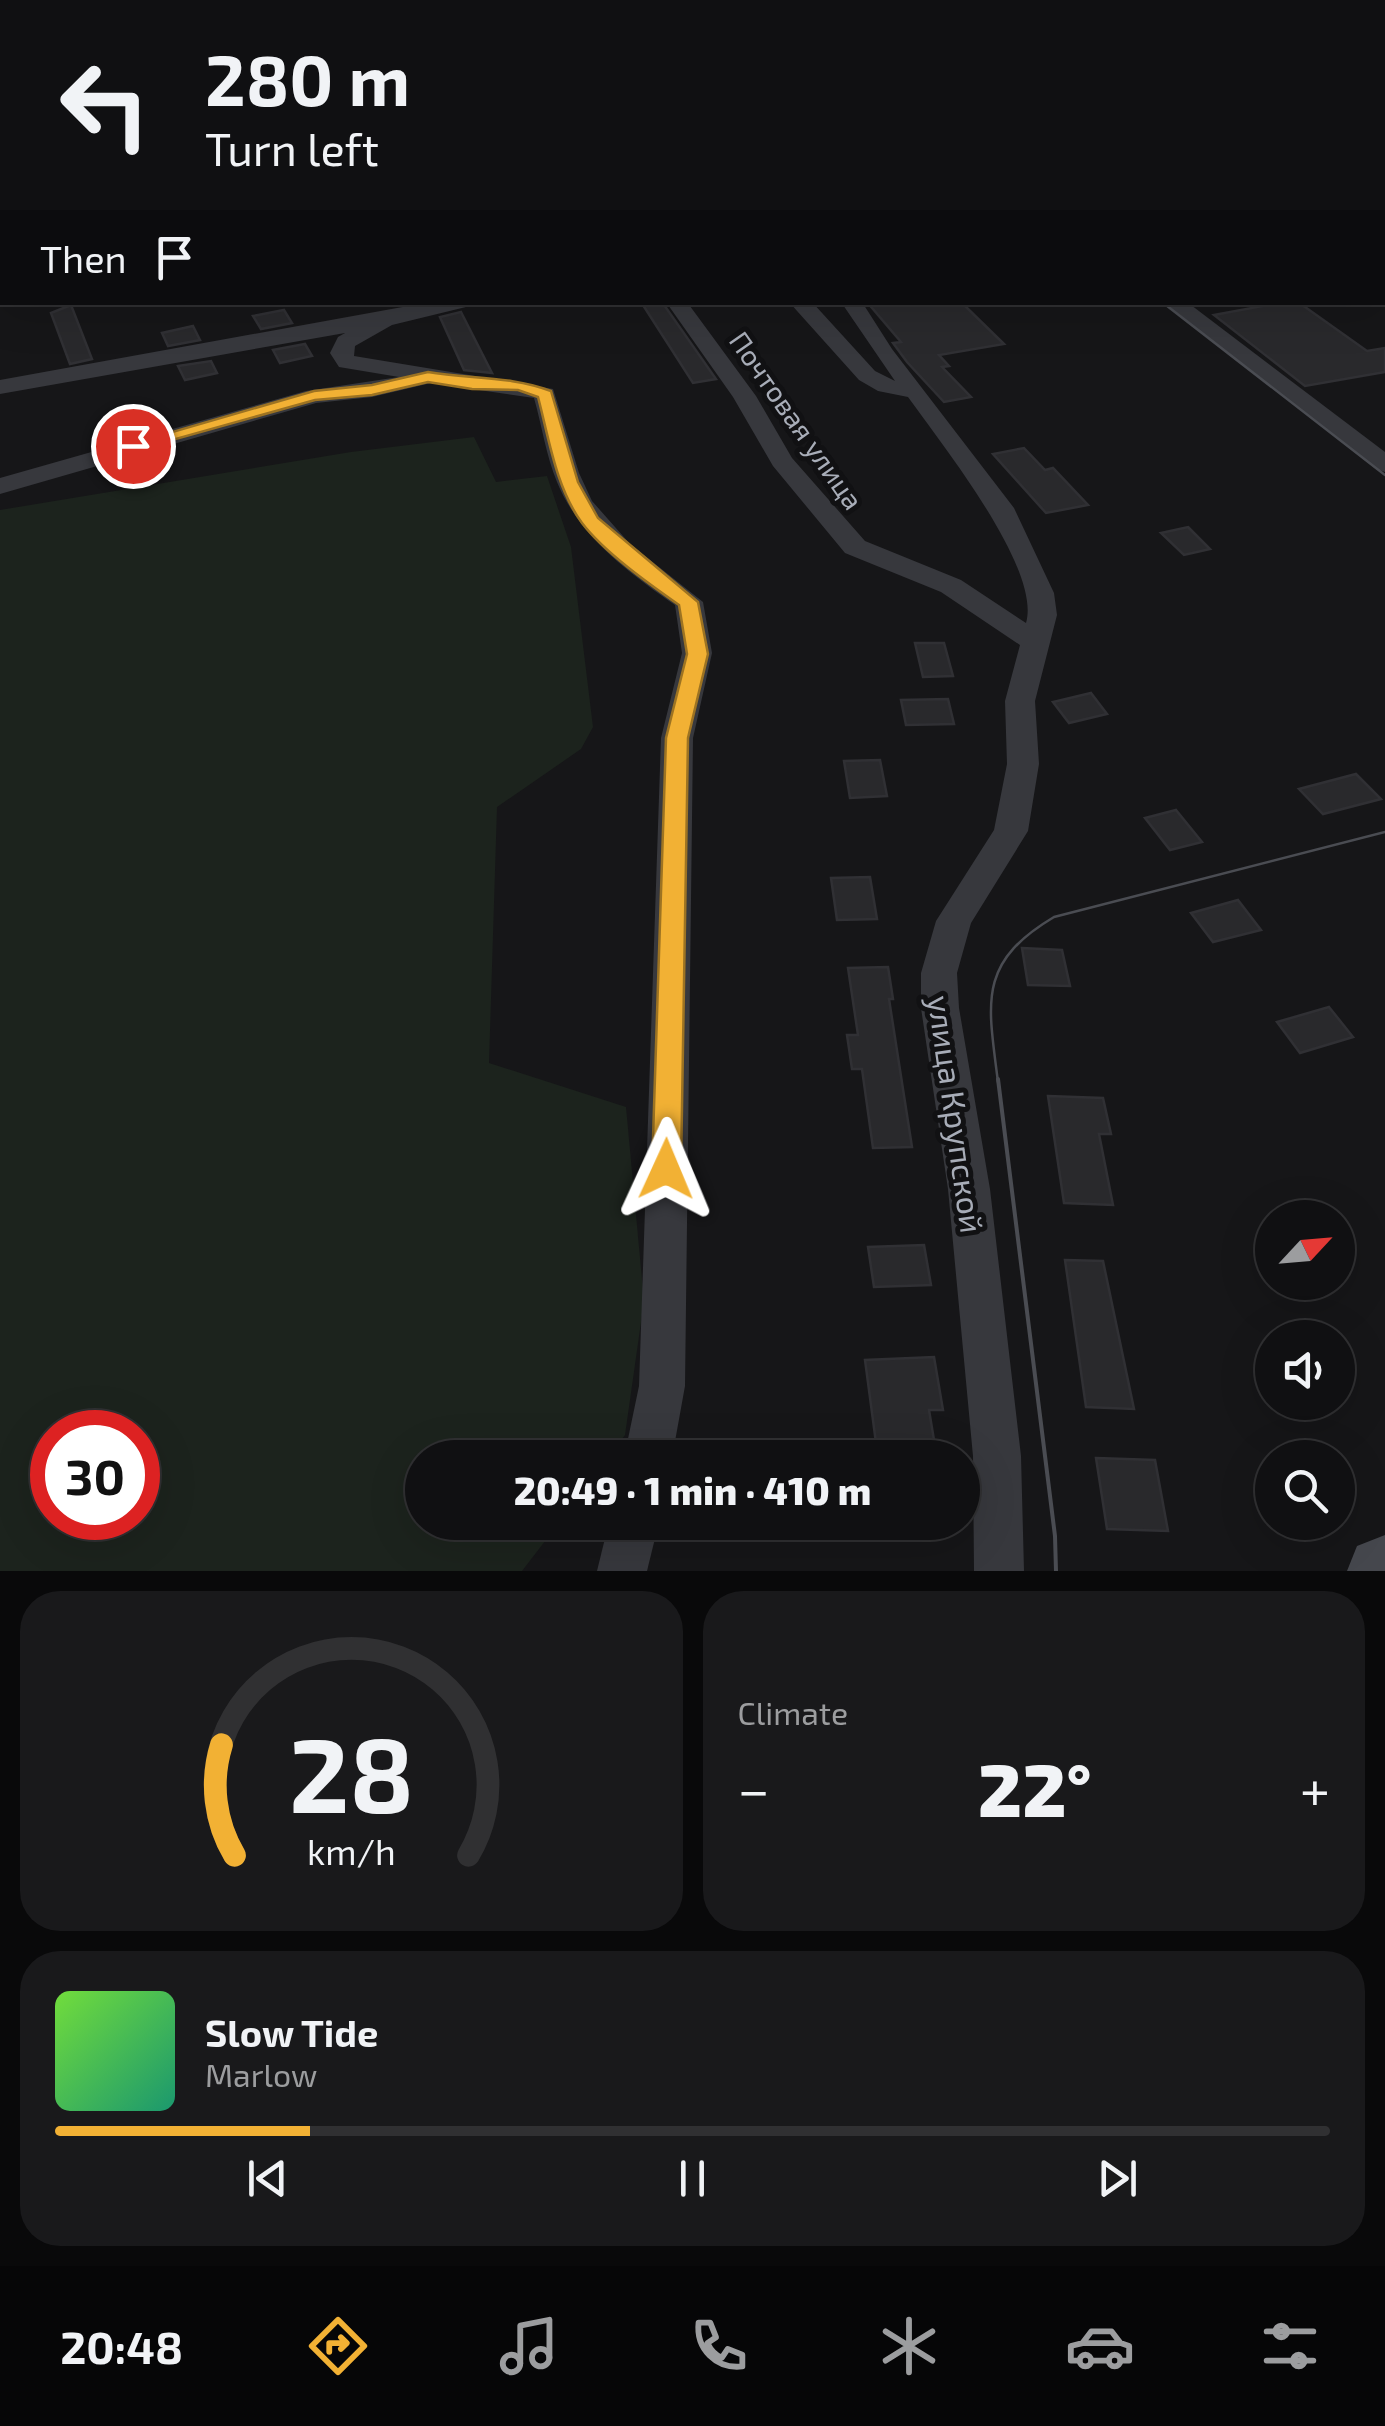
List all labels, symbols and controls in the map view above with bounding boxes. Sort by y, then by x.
text: 280 m [205,36,410,120]
icon: left [40,40,170,170]
text: Turn left [205,121,379,175]
icon: arrive [147,230,202,285]
text: Then [40,235,127,281]
street label: Почтовая улица [723,324,871,516]
pin [91,404,176,489]
icon: arrive [106,419,161,474]
street label: улица Крупской [921,993,992,1235]
position arrow [614,1117,718,1221]
north arrow [1255,1200,1355,1300]
map controls [1255,1200,1355,1540]
button: sound [1255,1320,1355,1420]
speed limit sign: 30 [30,1410,160,1540]
button: search [1255,1440,1355,1540]
text: 20:49 · 1 min · 410 m [514,1467,871,1513]
text: Climate [738,1693,848,1731]
text: 28 [289,1709,414,1834]
text: 22° [978,1742,1092,1832]
text: − [738,1755,770,1821]
text: + [1300,1755,1330,1821]
text: km/h [307,1829,396,1872]
text: Slow Tide [205,2009,378,2055]
text: Marlow [205,2055,317,2093]
icon: previous [240,2151,295,2206]
icon: pause [665,2151,720,2206]
icon: next [1090,2151,1145,2206]
icon: directions [303,2311,373,2381]
icon: music [494,2311,564,2381]
icon: phone [684,2311,754,2381]
icon: climate [874,2311,944,2381]
icon: car [1065,2311,1135,2381]
icon: filters [1255,2311,1325,2381]
text: 20:48 [60,2319,183,2373]

